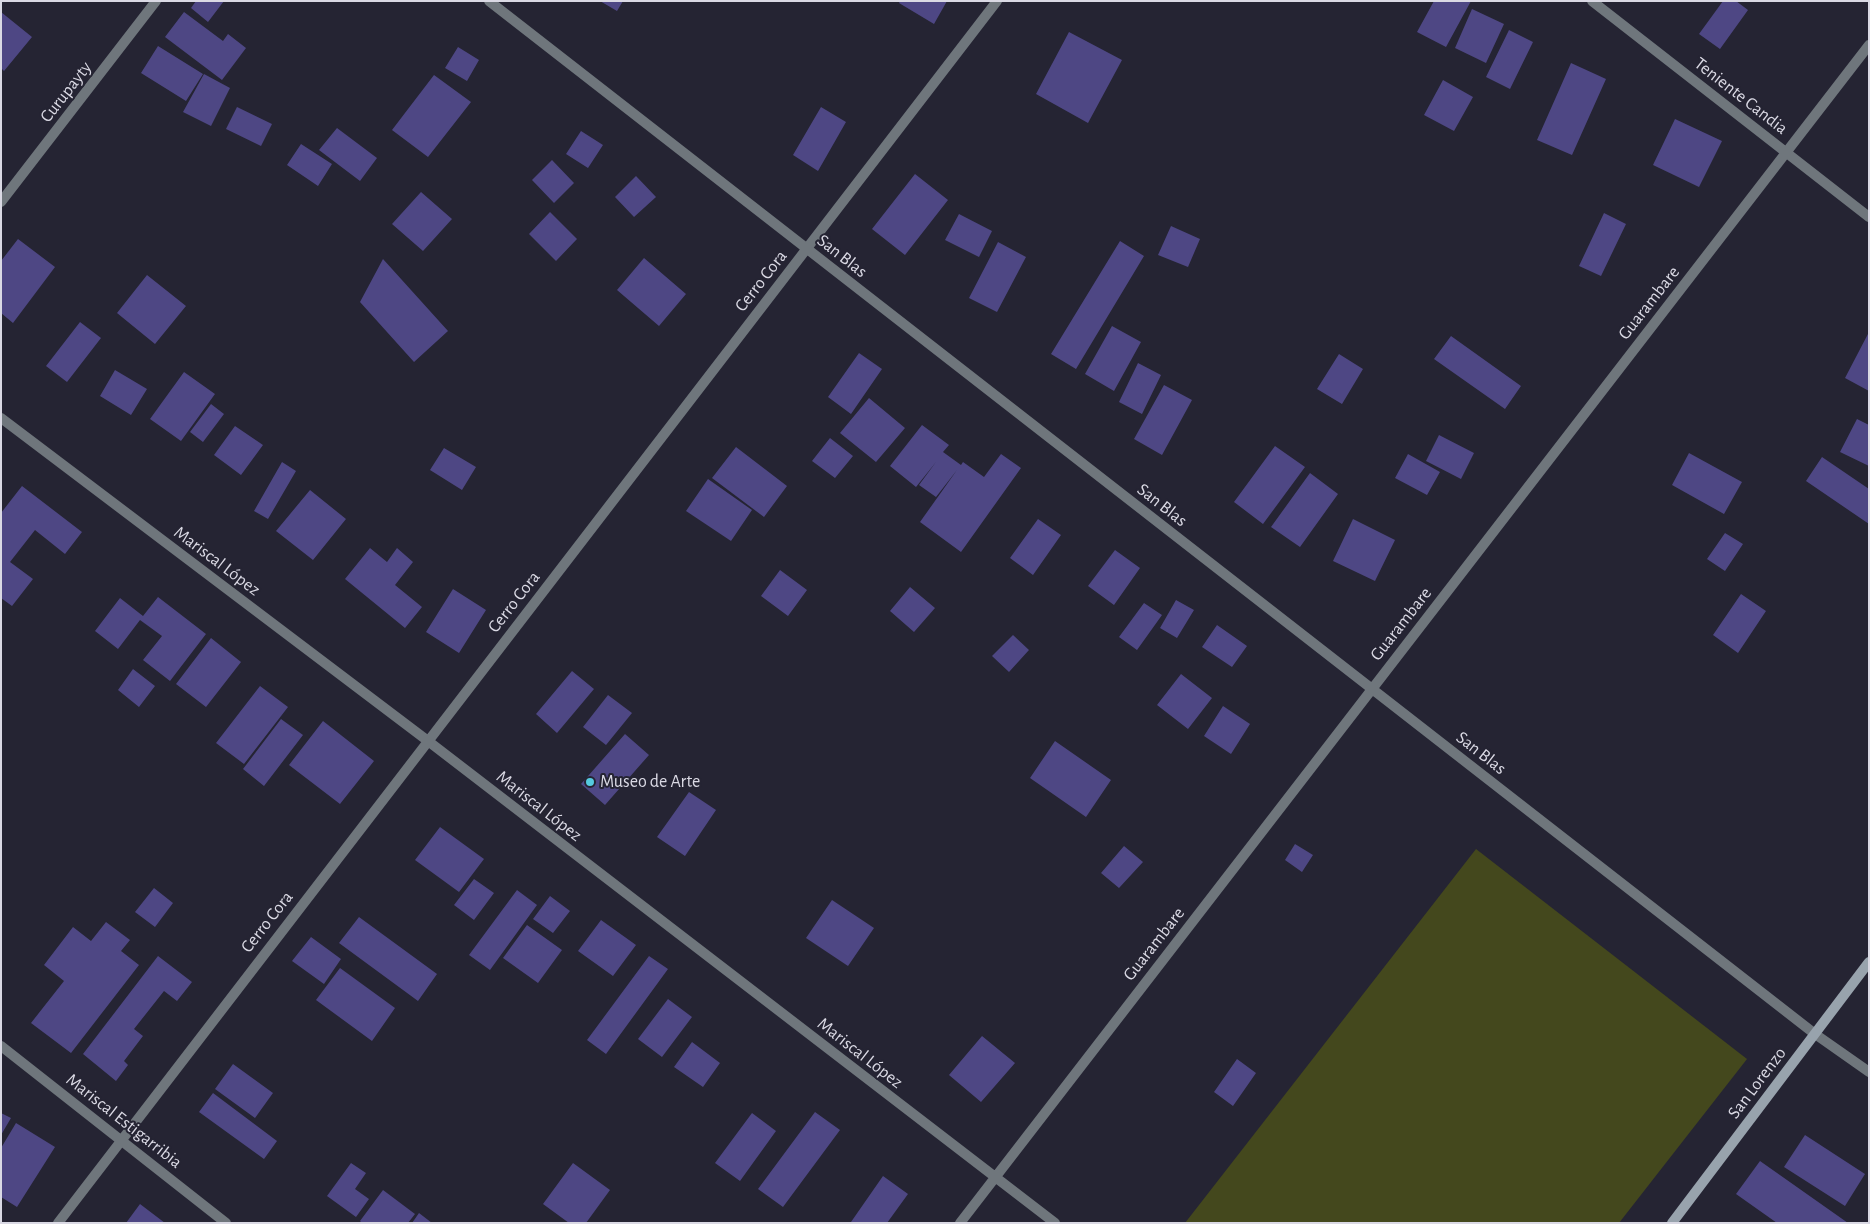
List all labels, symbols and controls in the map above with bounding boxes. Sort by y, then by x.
street label: Teniente Candia [1690,53,1792,139]
street label: Curupayty [35,57,97,127]
street label: San Blas [813,230,871,282]
street label: Cerro Cora [730,246,792,316]
street label: Guarambare [1614,262,1684,344]
street label: San Blas [1133,479,1191,531]
street label: Mariscal López [170,522,264,600]
street label: Cerro Cora [483,567,545,637]
street label: Guarambare [1366,583,1436,665]
street label: San Blas [1452,727,1510,779]
street label: Mariscal López [492,766,586,846]
place label: Museo de Arte [600,771,700,793]
marker: Museo de Arte [584,776,596,788]
street label: Cerro Cora [236,887,298,957]
street label: Guarambare [1119,903,1189,985]
street label: Mariscal López [813,1013,907,1093]
street label: San Lorenzo [1723,1043,1791,1123]
street label: Mariscal Estigarribia [62,1069,186,1173]

